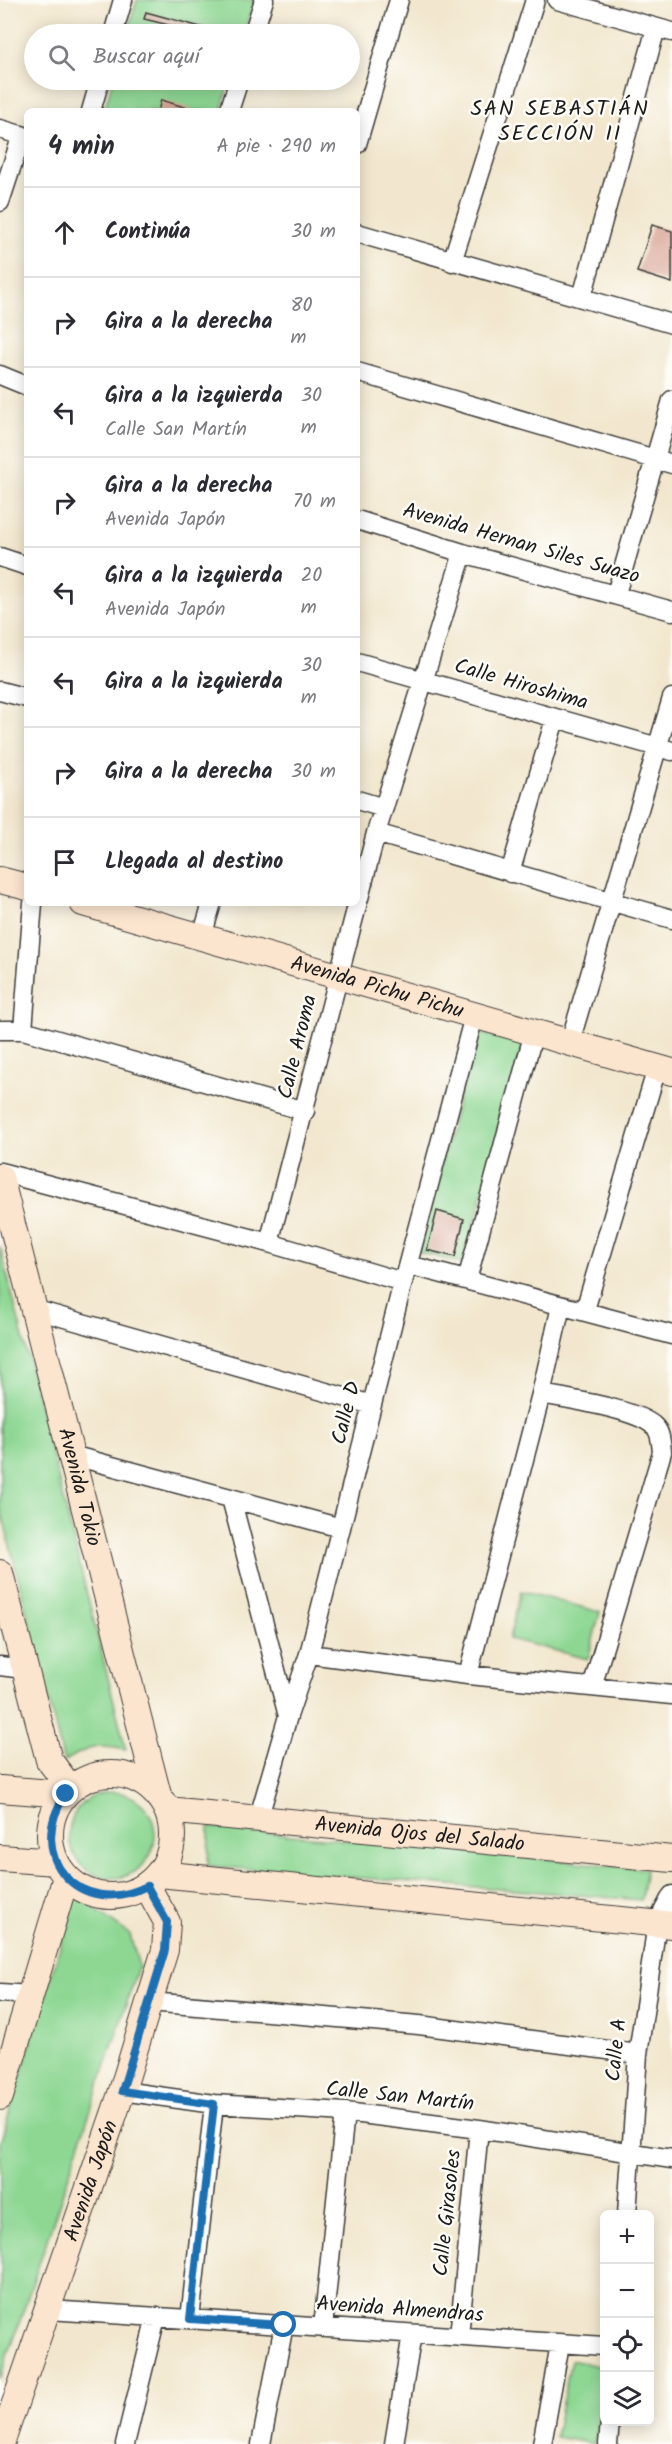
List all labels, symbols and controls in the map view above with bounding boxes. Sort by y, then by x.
search box [24,24,360,90]
text: Buscar aquí [93,40,200,75]
icon: search [45,41,78,74]
district label: SAN SEBASTIÁN SECCIÓN II [471,92,649,152]
text: 4 min [48,126,115,168]
text: A pie · 290 m [216,131,336,163]
text: Continúa [105,215,190,250]
icon: ahead [48,216,81,249]
text: 30 m [291,216,336,248]
text: 80 m [290,290,312,354]
text: Gira a la derecha [105,305,272,340]
icon: right [48,306,81,339]
text: Gira a la izquierda [105,379,283,414]
text: 30 m [301,380,322,444]
icon: left [48,396,81,429]
text: Calle San Martín [105,414,247,446]
text: Gira a la derecha [105,469,272,504]
icon: right [48,486,81,519]
text: 70 m [293,486,336,518]
street label: Avenida Hernan Siles Suazo [399,494,643,594]
text: Avenida Japón [105,504,225,536]
text: Gira a la izquierda [105,559,283,594]
text: 20 m [301,560,322,624]
icon: left [48,576,81,609]
text: Avenida Japón [105,594,225,626]
text: 30 m [301,650,322,714]
street label: Calle Hiroshima [450,650,592,720]
text: Gira a la izquierda [105,665,283,700]
icon: left [48,666,81,699]
text: Gira a la derecha [105,755,272,790]
icon: right [48,756,81,789]
text: 30 m [291,756,336,788]
text: Llegada al destino [105,845,283,880]
icon: arrive [48,846,81,879]
street label: Avenida Pichu Pichu [287,947,468,1028]
street label: Calle Aroma [269,991,327,1103]
street label: Calle D [323,1378,371,1448]
street label: Avenida Tokio [48,1424,110,1550]
route end [52,1780,78,1806]
street label: Avenida Ojos del Salado [313,1808,526,1861]
street label: Calle A [597,2017,637,2083]
street label: Calle San Martín [324,2073,476,2121]
street label: Avenida Japón [55,2116,127,2246]
street label: Calle Girasoles [425,2148,471,2278]
map controls [600,2210,654,2426]
button: + [600,2210,654,2264]
button: − [600,2264,654,2318]
street label: Avenida Almendras [315,2288,485,2332]
route start [270,2311,296,2337]
button: locate [600,2318,654,2372]
button: layers [600,2372,654,2426]

